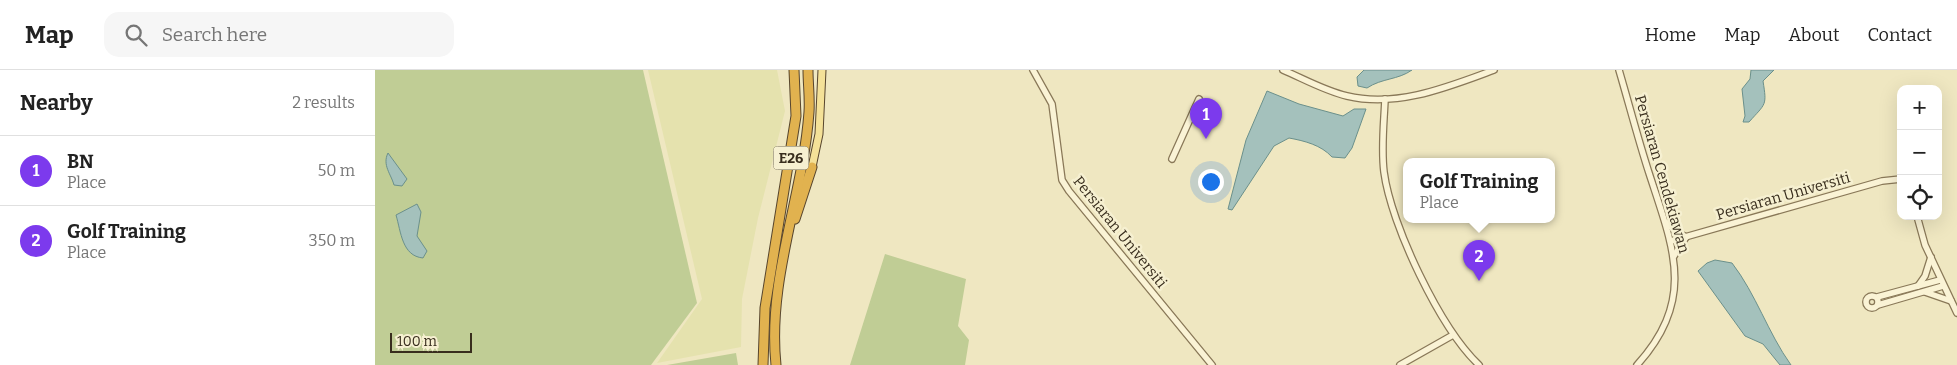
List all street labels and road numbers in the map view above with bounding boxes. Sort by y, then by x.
street label: Persiaran Cendekiawan [1631,93,1693,256]
road number: E26 [773,146,809,170]
street label: Persiaran Universiti [1714,168,1853,224]
street label: Persiaran Universiti [1069,173,1171,292]

